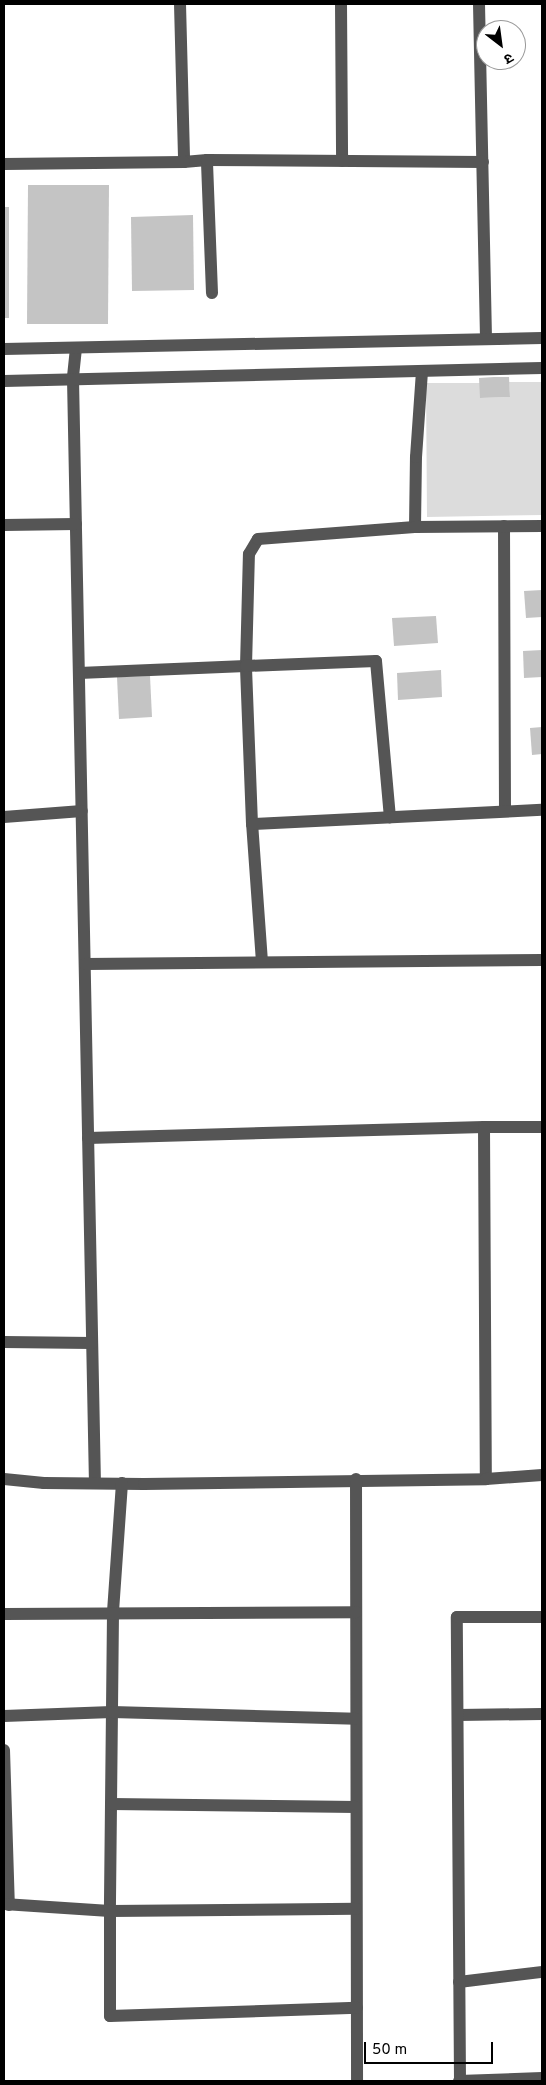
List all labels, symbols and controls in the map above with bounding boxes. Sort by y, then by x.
north arrow [476,20,526,70]
text: उ [500,48,516,67]
scale bar [366,2032,495,2064]
text: 50 m [372,2041,407,2060]

